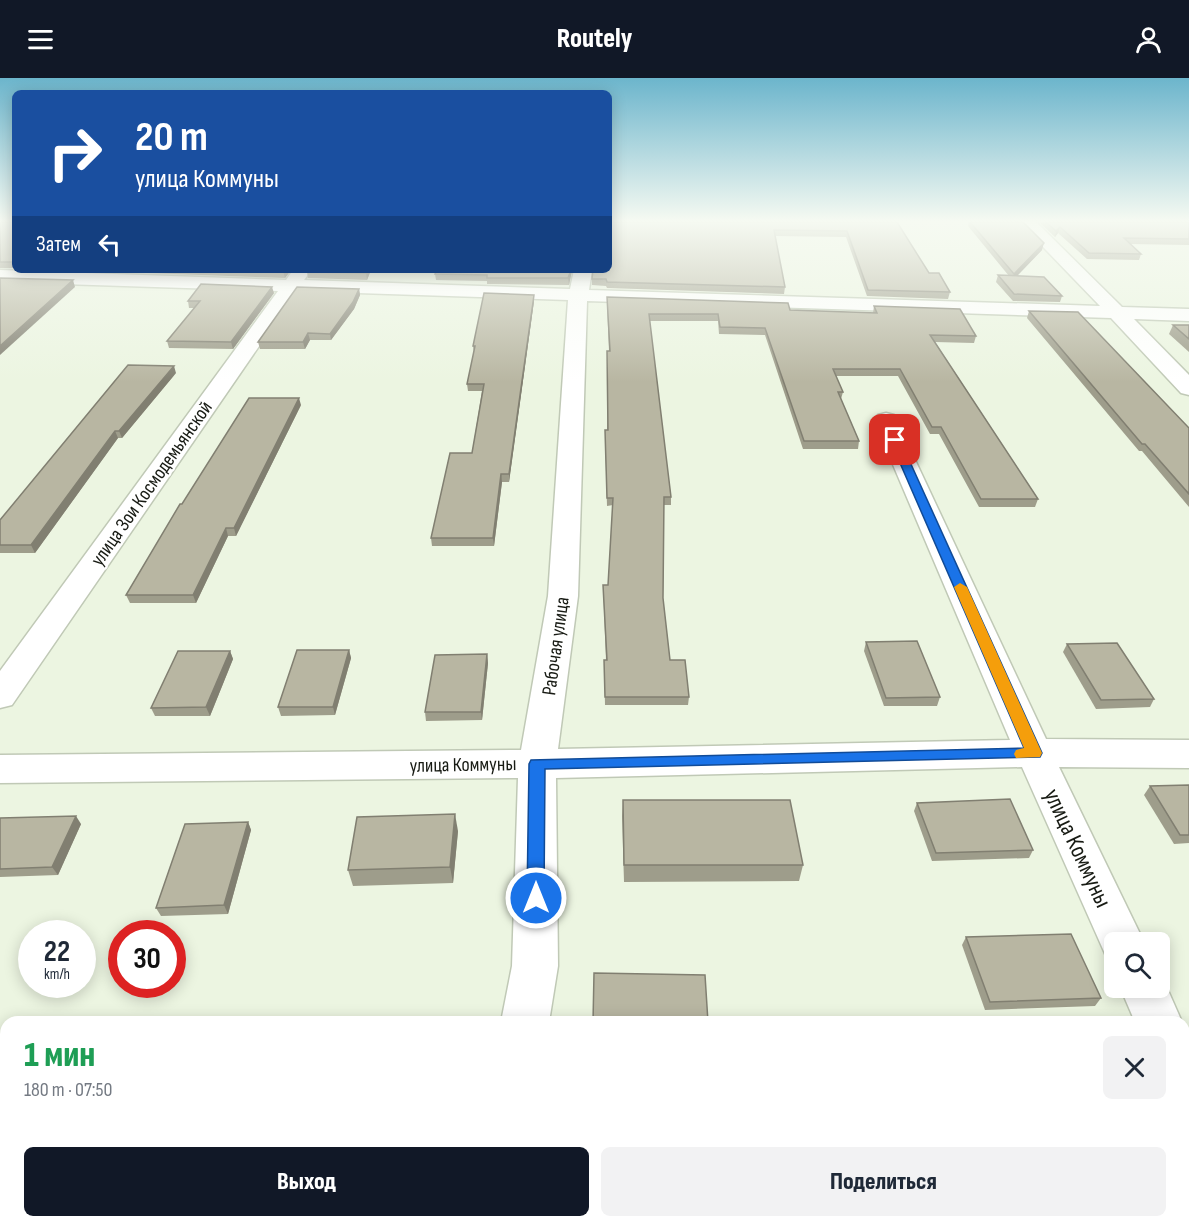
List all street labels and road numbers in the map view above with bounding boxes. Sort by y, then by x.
street label: улица Зои Космодемьянской [86,397,218,571]
street label: Рабочая улица [537,595,575,697]
street label: улица Коммуны [409,752,517,778]
street label: улица Коммуны [1037,784,1118,912]

